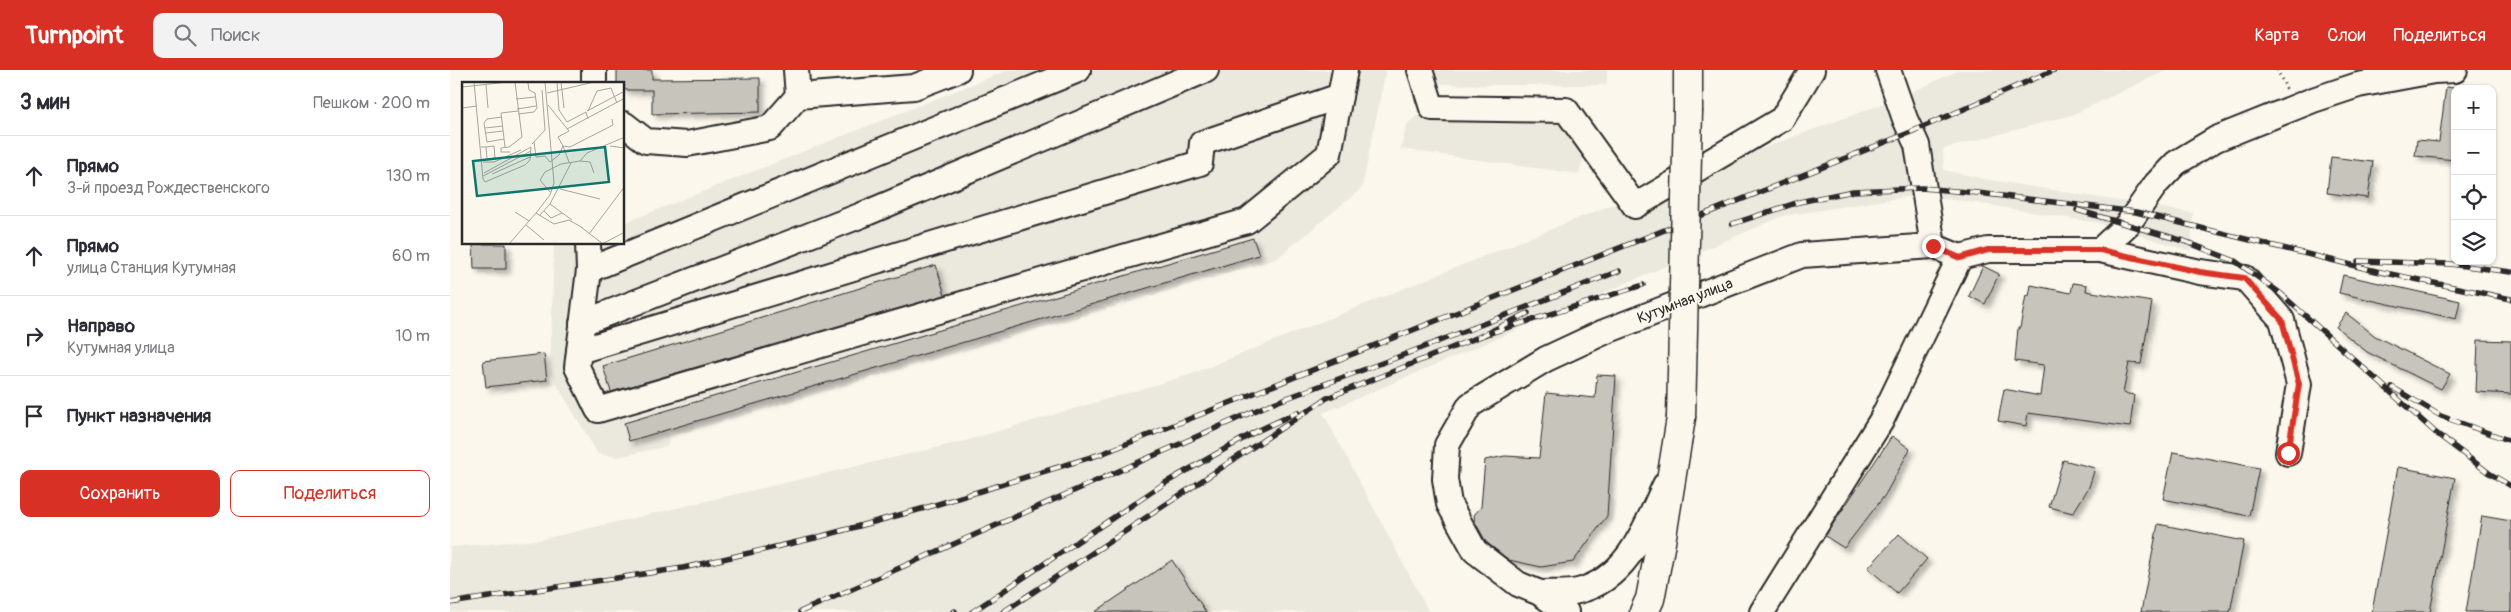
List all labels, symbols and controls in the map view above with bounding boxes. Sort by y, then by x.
search box [153,13,503,58]
text: Turnpoint [25,21,123,50]
icon: search [171,21,199,49]
text: Поиск [211,23,261,47]
text: Карта [2255,24,2299,47]
text: Слои [2327,24,2365,47]
text: Поделиться [2393,24,2486,47]
inset map [462,82,625,245]
map controls [2451,85,2496,265]
button: + [2451,85,2496,130]
text: 3 мин [20,89,70,116]
text: Пешком · 200 m [313,93,430,113]
button: − [2451,130,2496,175]
text: Прямо [67,154,119,178]
icon: ahead [20,162,48,190]
text: 130 m [386,166,430,186]
button: locate [2451,175,2496,220]
text: 3-й проезд Рождественского [67,178,270,198]
button: layers [2451,220,2496,265]
text: Прямо [67,234,119,258]
route end [1922,235,1945,258]
icon: ahead [20,242,48,270]
text: 60 m [392,246,430,266]
text: улица Станция Кутумная [67,258,236,278]
street label: Кутумная улица [1634,274,1736,328]
text: Направо [67,314,135,338]
icon: right [20,322,48,350]
text: 10 m [395,326,430,346]
text: Кутумная улица [67,338,175,358]
icon: arrive [20,402,48,430]
text: Пункт назначения [67,404,211,428]
route start [2277,442,2300,465]
button: Сохранить [20,470,220,517]
button: Поделиться [230,470,430,517]

